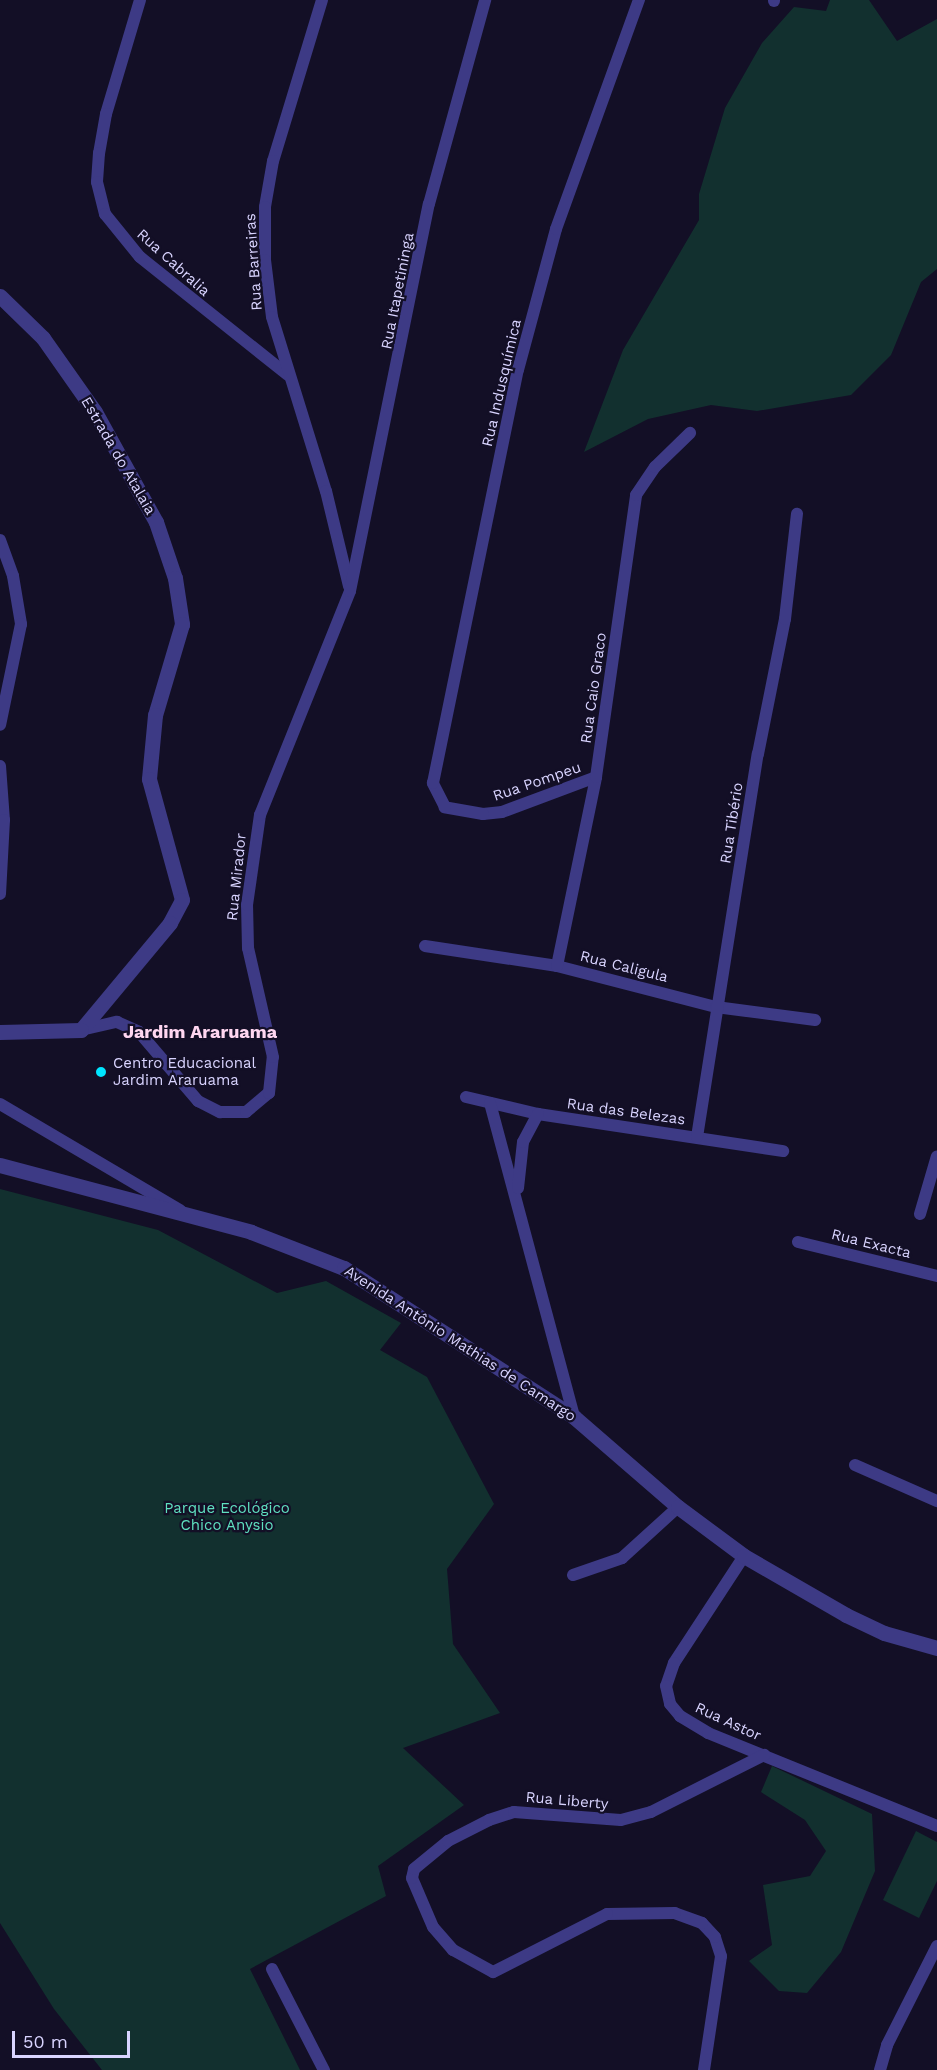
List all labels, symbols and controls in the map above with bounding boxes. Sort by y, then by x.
street label: Rua Barreiras [242,213,266,311]
street label: Rua Cabralia [133,225,213,301]
street label: Rua Itapetininga [378,231,418,351]
street label: Rua Indusquímica [479,317,525,449]
street label: Estrada do Atalaia [77,393,159,519]
street label: Rua Caio Graco [577,631,611,745]
street label: Rua Pompeu [490,758,584,806]
street label: Rua Tibério [717,781,747,865]
street label: Rua Mirador [223,832,251,922]
street label: Rua Caligula [578,947,670,987]
district label: Jardim Araruama [123,1021,277,1043]
place label: Centro Educacional Jardim Araruama [113,1054,256,1089]
marker: Centro Educacional Jardim Araruama [94,1065,108,1079]
street label: Rua das Belezas [565,1095,687,1129]
street label: Rua Exacta [829,1225,913,1263]
street label: Avenida Antônio Mathias de Camargo [340,1262,580,1426]
park label: Parque Ecológico Chico Anysio [164,1499,290,1534]
street label: Rua Astor [692,1699,764,1745]
street label: Rua Liberty [525,1788,609,1814]
scale bar [15,2019,134,2057]
text: 50 m [23,2031,68,2052]

